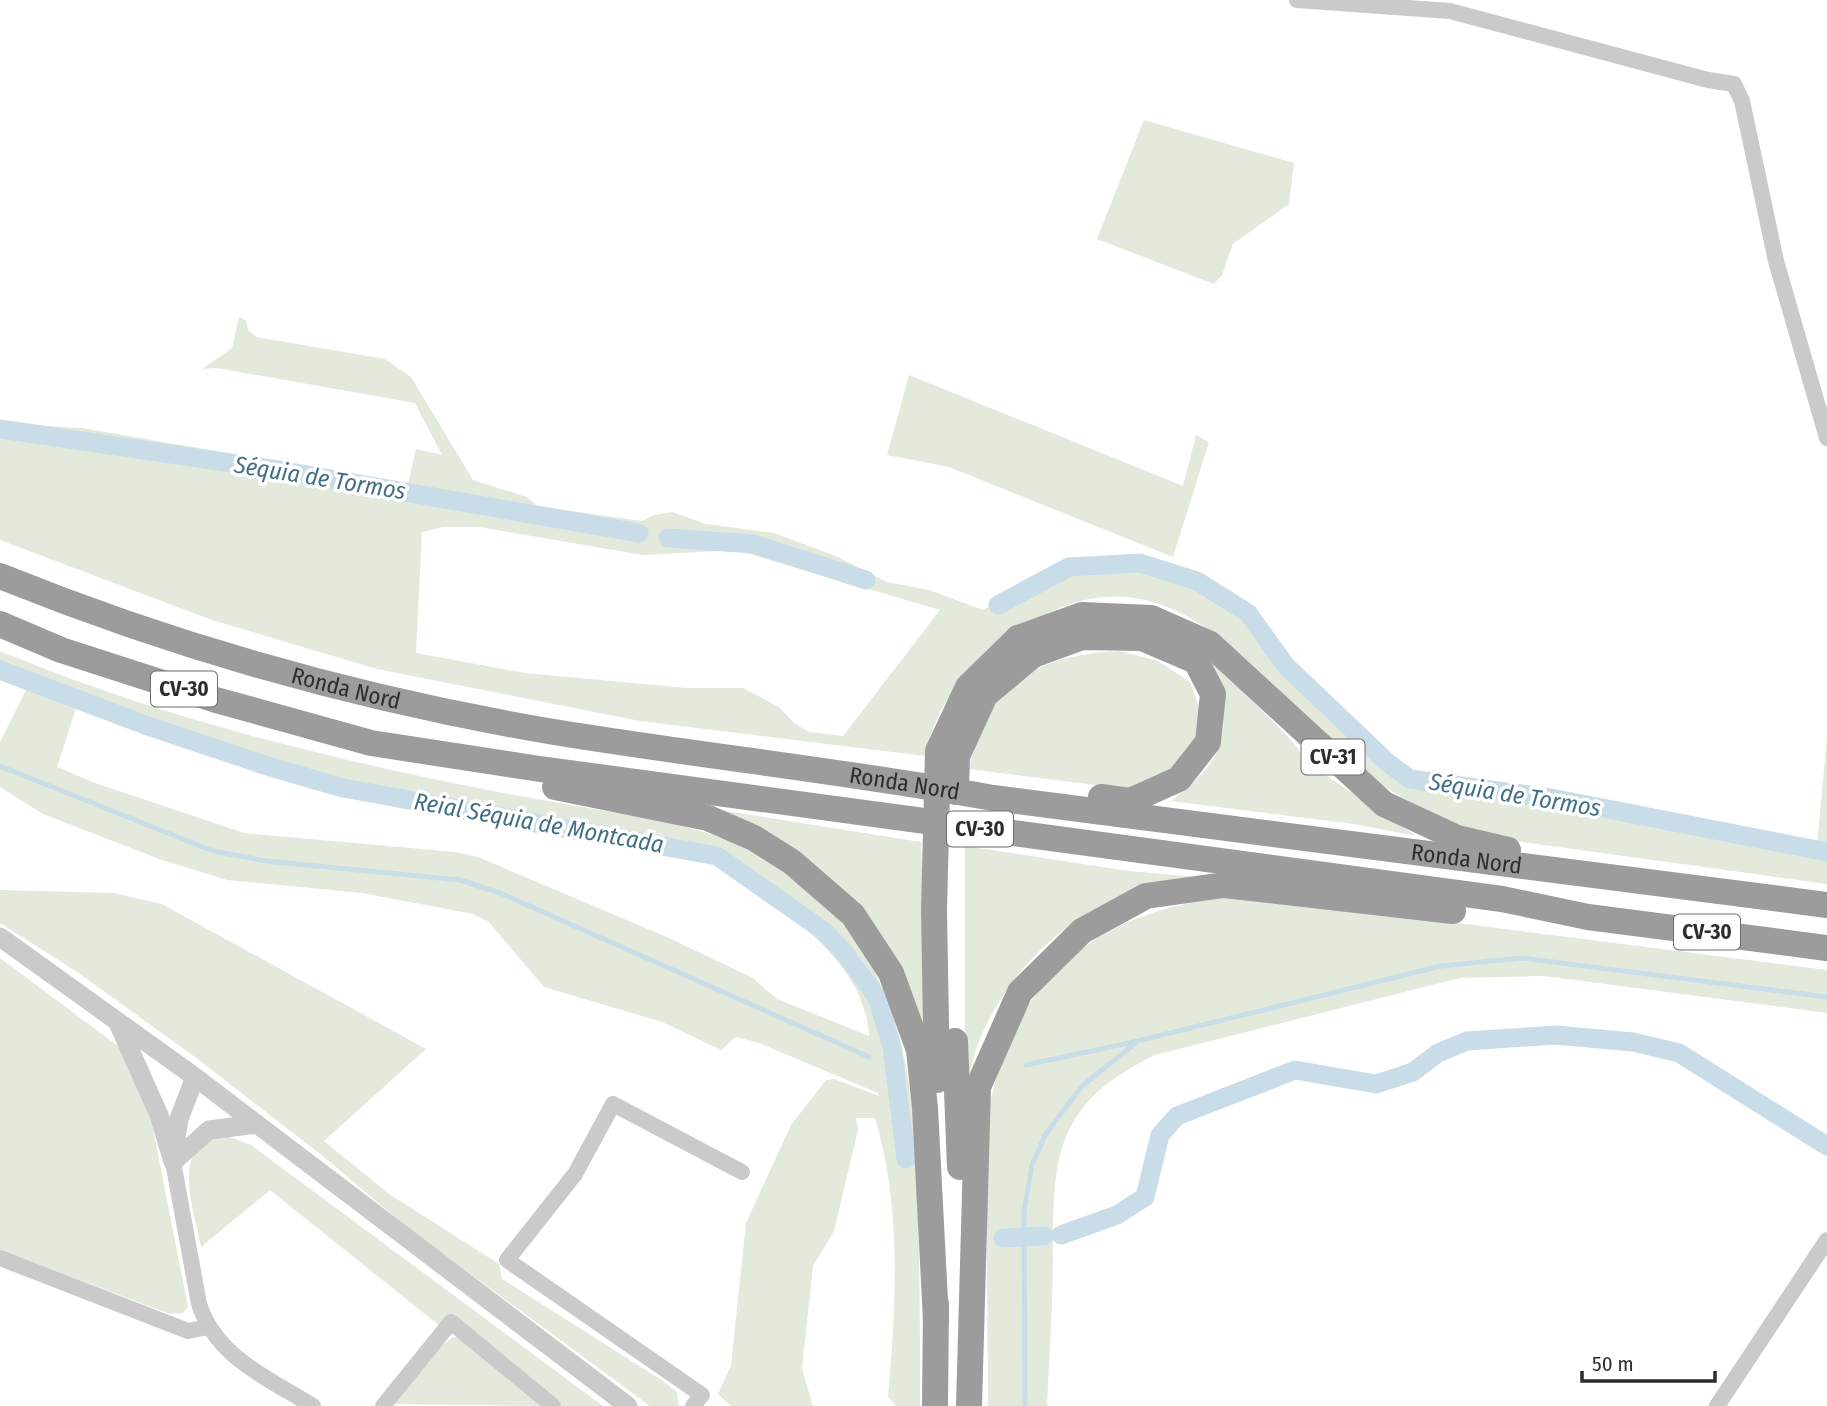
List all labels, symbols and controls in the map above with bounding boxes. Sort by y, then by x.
water label: Séquia de Tormos [231,450,408,505]
street label: Ronda Nord [288,661,403,715]
road number: CV-30 [151,672,217,706]
road number: CV-31 [1302,740,1364,774]
street label: Ronda Nord [848,761,962,806]
water label: Séquia de Tormos [1426,767,1603,822]
water label: Reial Séquia de Montcada [412,787,666,859]
road number: CV-30 [947,812,1013,846]
street label: Ronda Nord [1410,838,1523,880]
road number: CV-30 [1674,914,1740,950]
scale bar [1582,1340,1715,1384]
text: 50 m [1592,1351,1634,1377]

